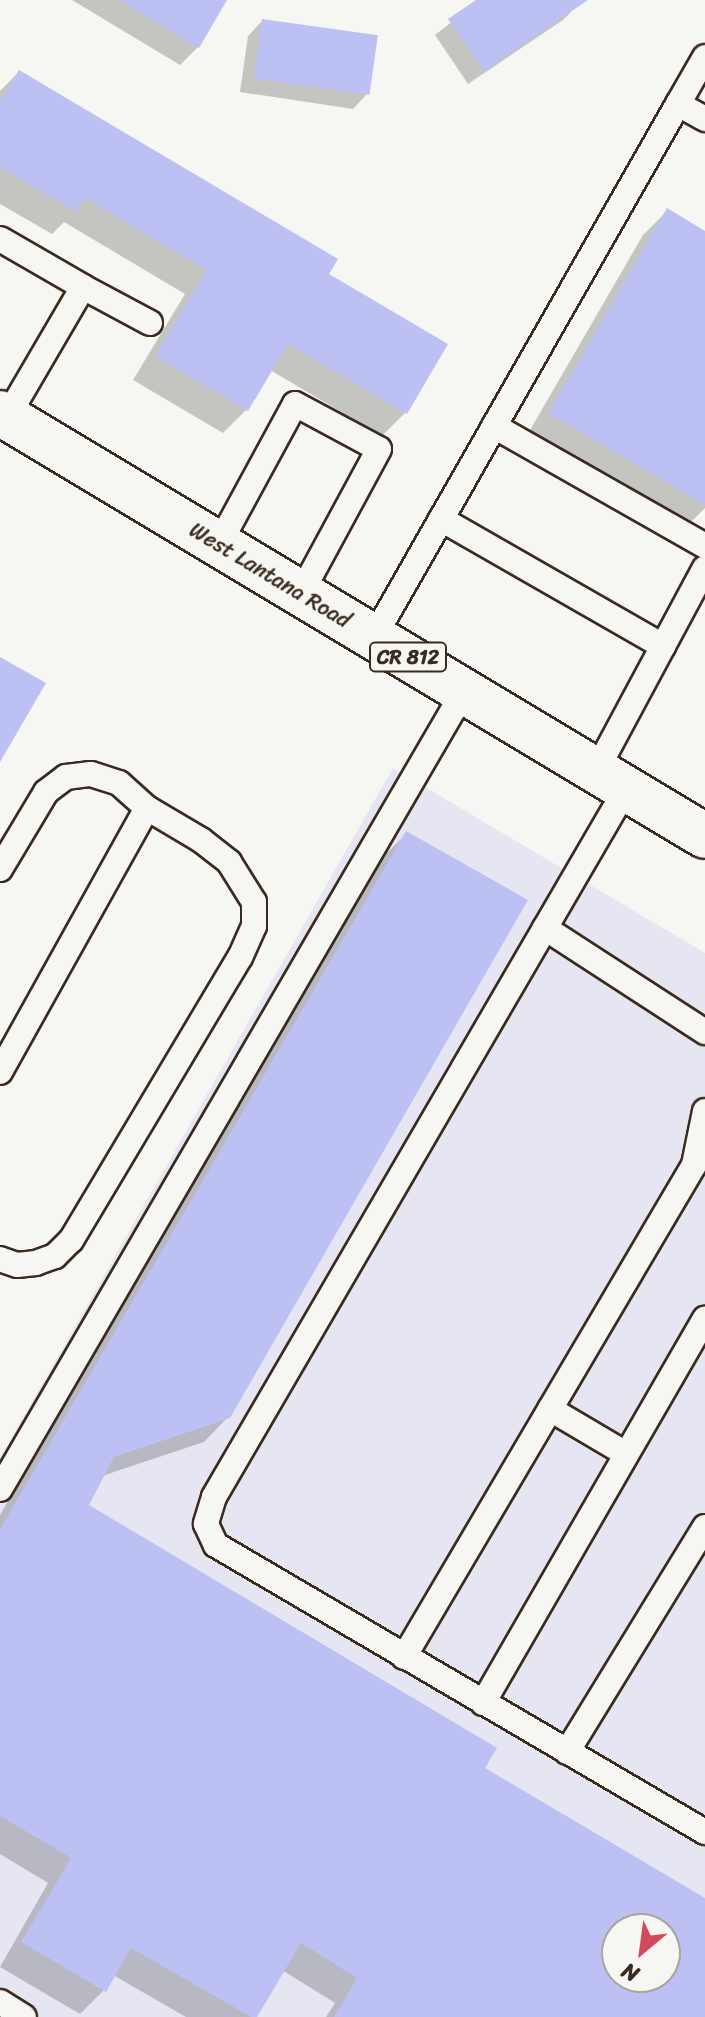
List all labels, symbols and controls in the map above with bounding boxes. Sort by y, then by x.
street label: West Lantana Road [185,516,355,634]
road number: CR 812 [368,641,448,673]
north arrow [601,1913,681,1993]
text: N [614,1952,646,1993]

